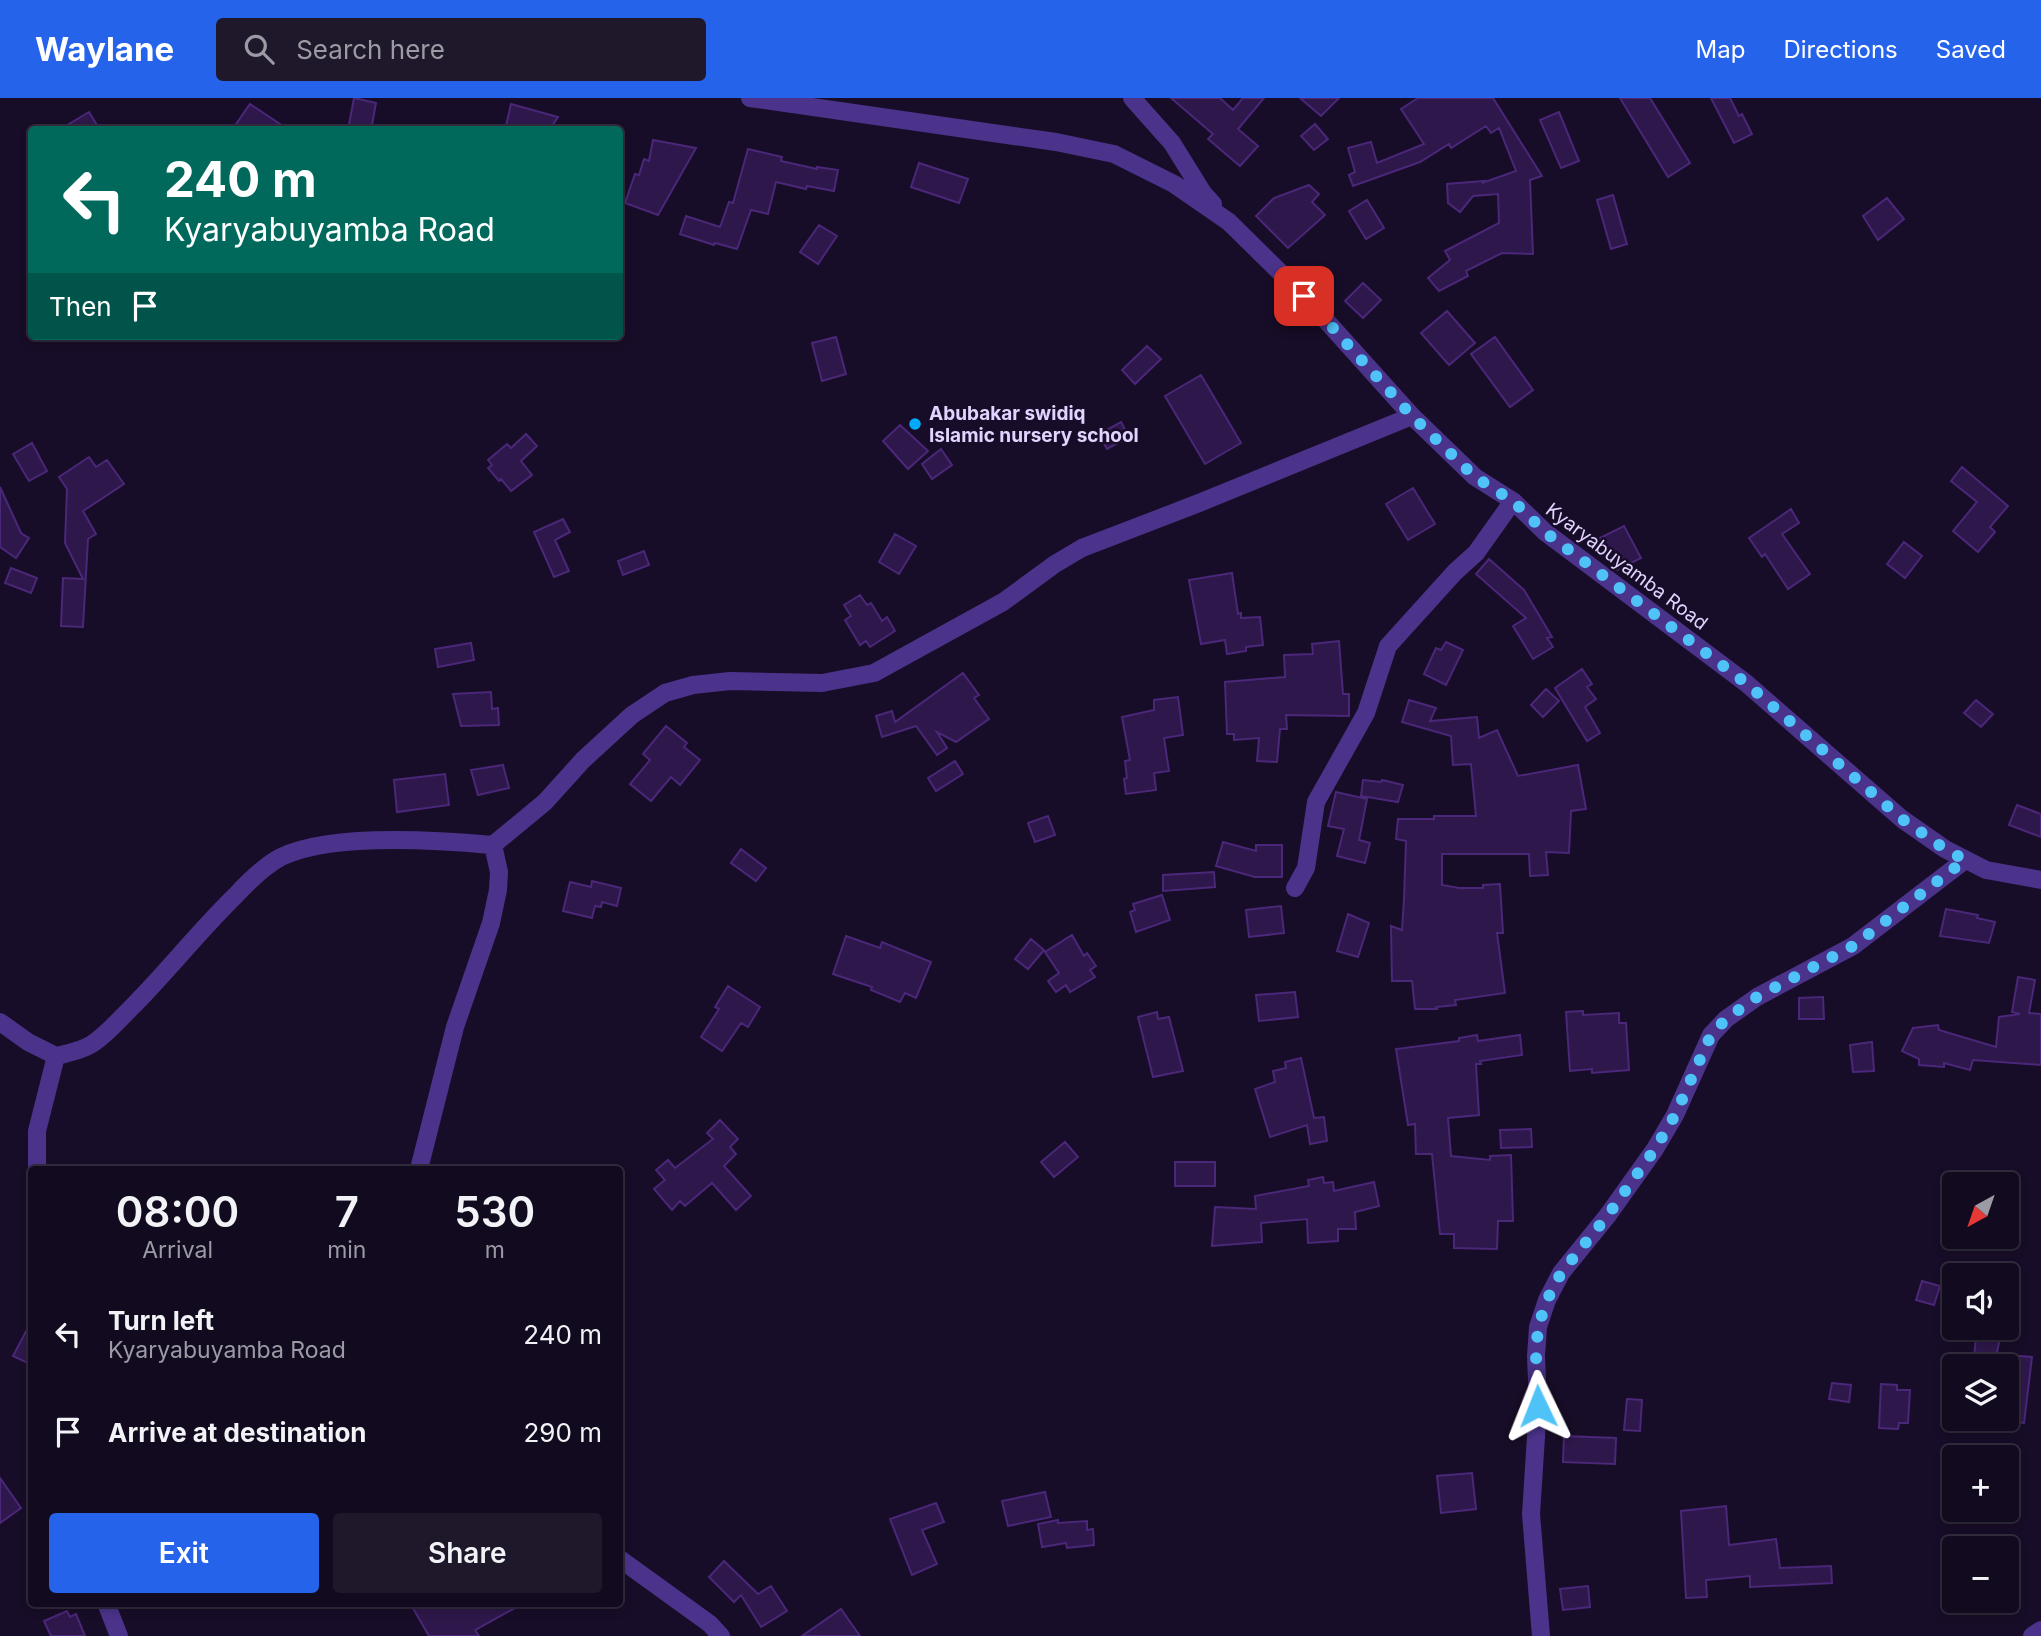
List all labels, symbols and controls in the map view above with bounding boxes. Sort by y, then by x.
search box [216,18,706,81]
text: Waylane [35,29,174,69]
icon: search [240,30,278,68]
text: Search here [296,34,445,65]
text: Map [1696,35,1745,64]
text: Directions [1783,35,1898,64]
text: Saved [1936,35,2006,64]
text: 240 m [164,150,317,209]
icon: left [49,154,140,245]
text: Kyaryabuyamba Road [164,210,495,249]
pin [1274,266,1334,326]
icon: arrive [1285,277,1323,315]
icon: arrive [126,287,164,325]
text: Then [49,291,112,322]
place label: Abubakar swidiq Islamic nursery school [929,402,1139,447]
marker: Abubakar swidiq Islamic nursery school [907,416,923,432]
street label: Kyaryabuyamba Road [1541,498,1712,635]
north arrow [1942,1172,2020,1250]
map controls [1942,1172,2019,1613]
text: 08:00 [116,1186,239,1237]
text: 7 [335,1186,359,1237]
text: 530 [454,1186,535,1237]
text: Arrival [142,1236,213,1264]
text: min [327,1236,366,1264]
text: m [485,1236,505,1264]
button: sound [1942,1263,2019,1340]
text: Turn left [108,1305,214,1336]
icon: left [49,1315,87,1353]
text: 240 m [523,1319,602,1350]
text: Kyaryabuyamba Road [108,1336,346,1364]
button: layers [1942,1354,2019,1431]
position arrow [1501,1369,1575,1443]
icon: arrive [49,1413,87,1451]
text: Arrive at destination [108,1417,367,1448]
text: 290 m [524,1417,602,1448]
button: + [1942,1445,2019,1522]
button: Exit [49,1513,319,1593]
button: Share [333,1513,602,1593]
button: − [1942,1536,2019,1613]

